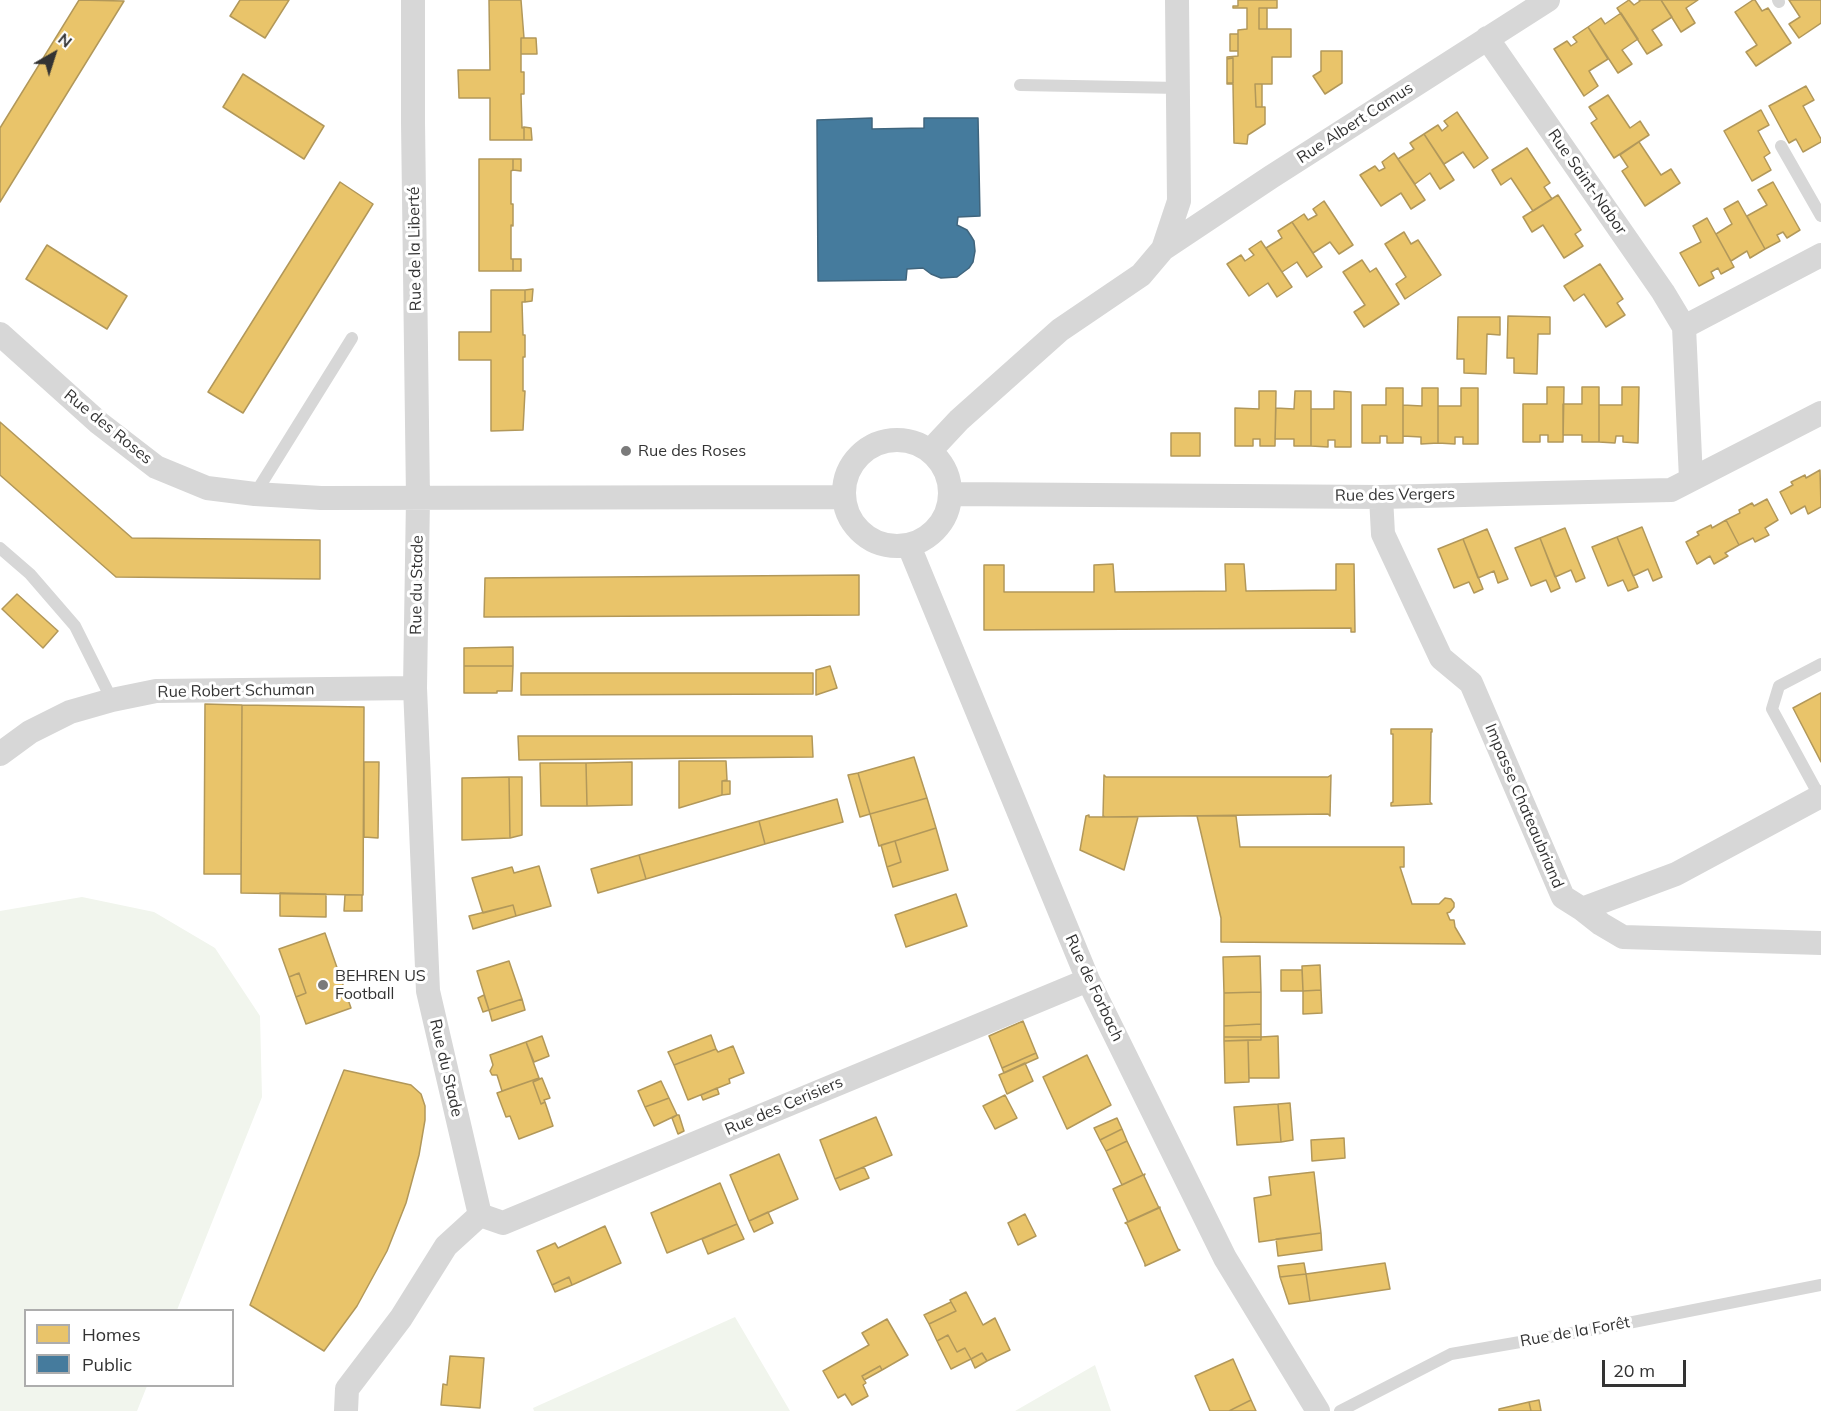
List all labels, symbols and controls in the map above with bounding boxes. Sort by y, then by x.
north arrow [24,24,84,84]
text: N [54,28,76,52]
street label: Rue Albert Camus [1293,78,1417,168]
street label: Rue Saint-Nabor [1543,126,1631,238]
street label: Rue de la Liberté [404,187,426,311]
street label: Rue des Roses [60,385,156,469]
place label: Rue des Roses [638,441,746,461]
marker: Rue des Roses [619,444,633,458]
street label: Rue des Vergers [1335,484,1455,506]
street label: Rue du Stade [407,535,427,635]
street label: Rue Robert Schuman [157,680,315,702]
street label: Impasse Chateaubriand [1481,721,1567,891]
street label: Rue de Forbach [1061,931,1127,1045]
place label: BEHREN US Football [335,966,426,1004]
marker: BEHREN US Football [316,978,330,992]
street label: Rue du Stade [425,1017,467,1119]
street label: Rue des Cerisiers [722,1072,846,1140]
legend [24,1309,234,1387]
street label: Rue de la Forêt [1519,1313,1631,1351]
text: Homes [82,1323,141,1346]
scale bar [1605,1348,1689,1386]
text: Public [82,1353,132,1376]
text: 20 m [1613,1359,1655,1382]

